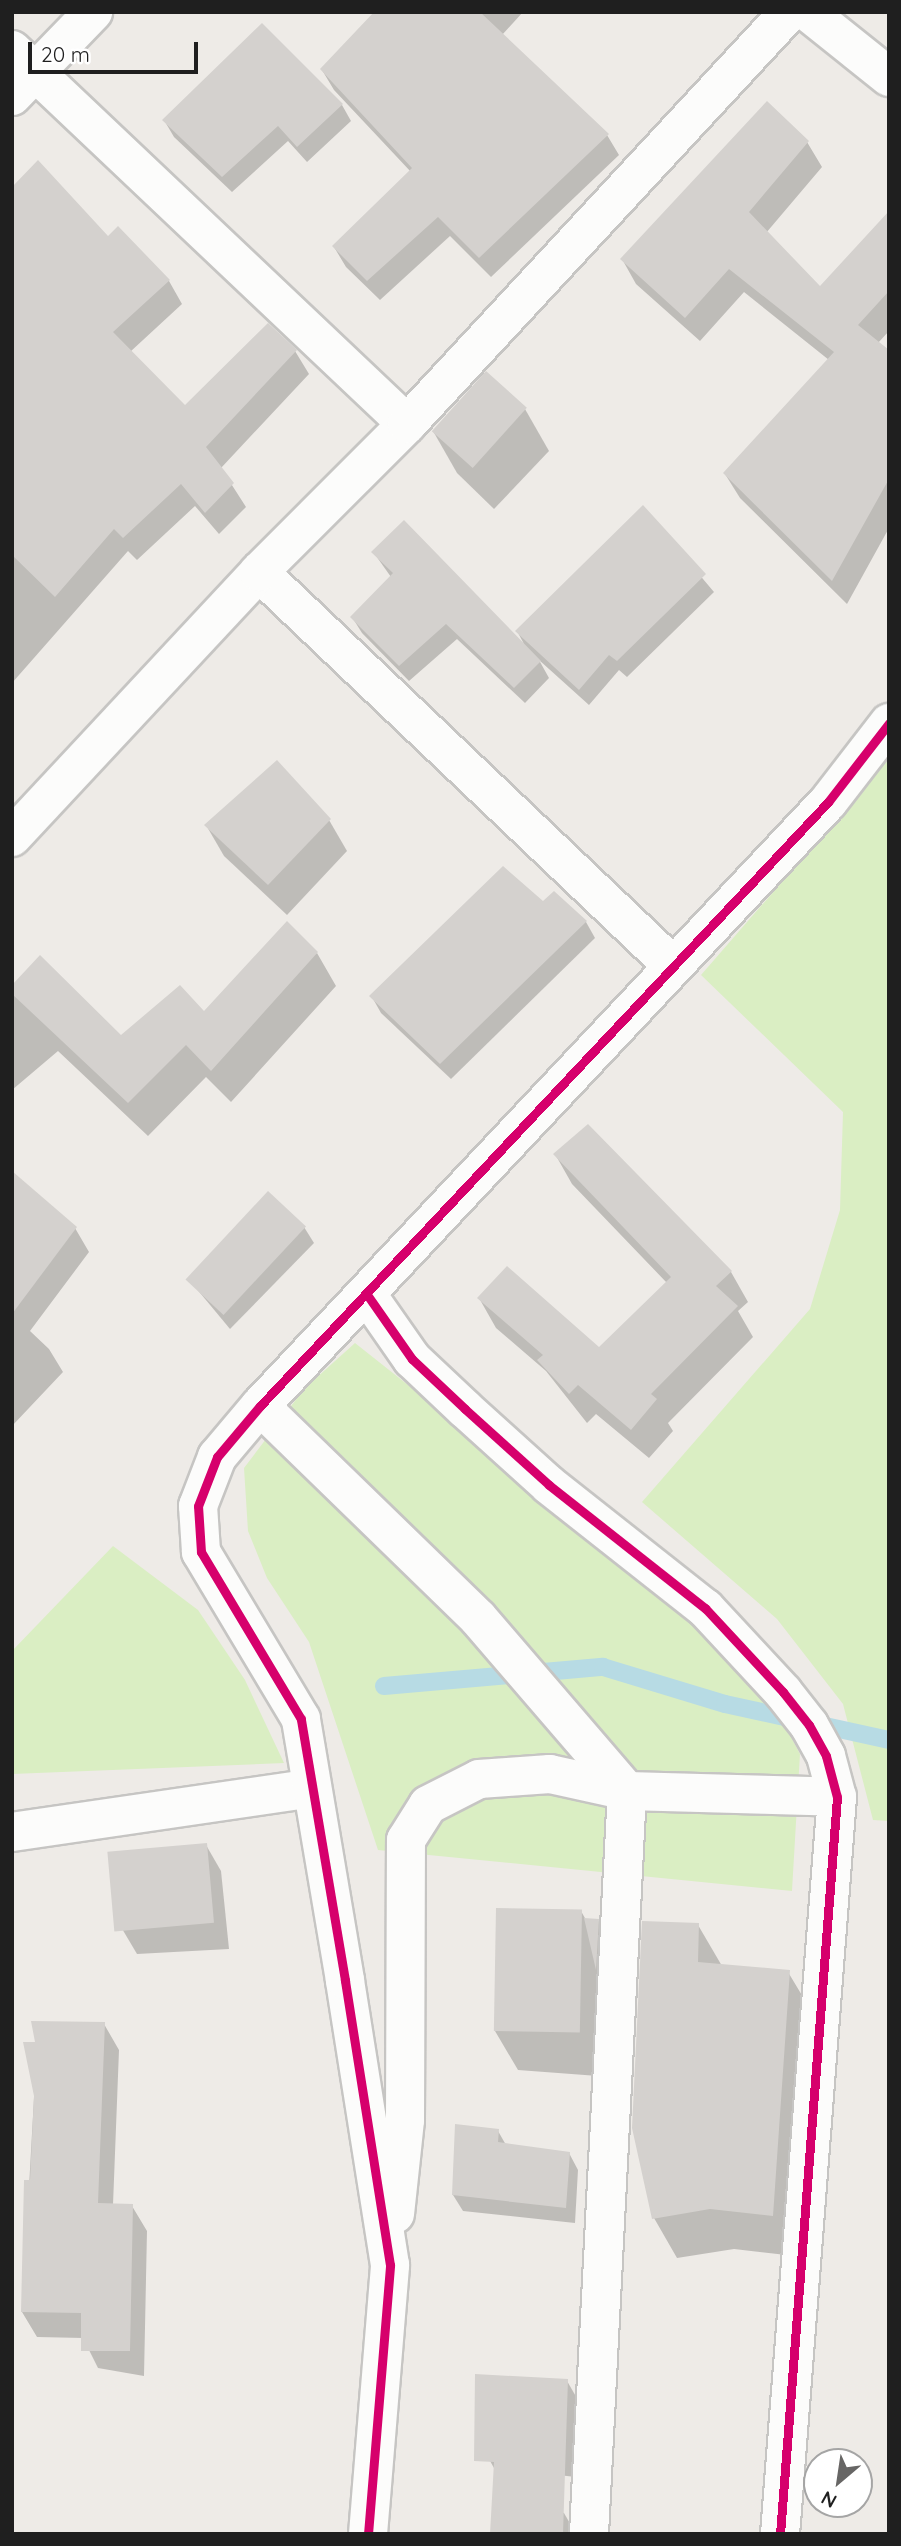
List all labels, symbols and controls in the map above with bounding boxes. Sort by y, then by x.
scale bar [32,28,201,72]
text: 20 m [41,41,90,67]
north arrow [803,2448,873,2518]
text: N [817,2486,841,2513]

